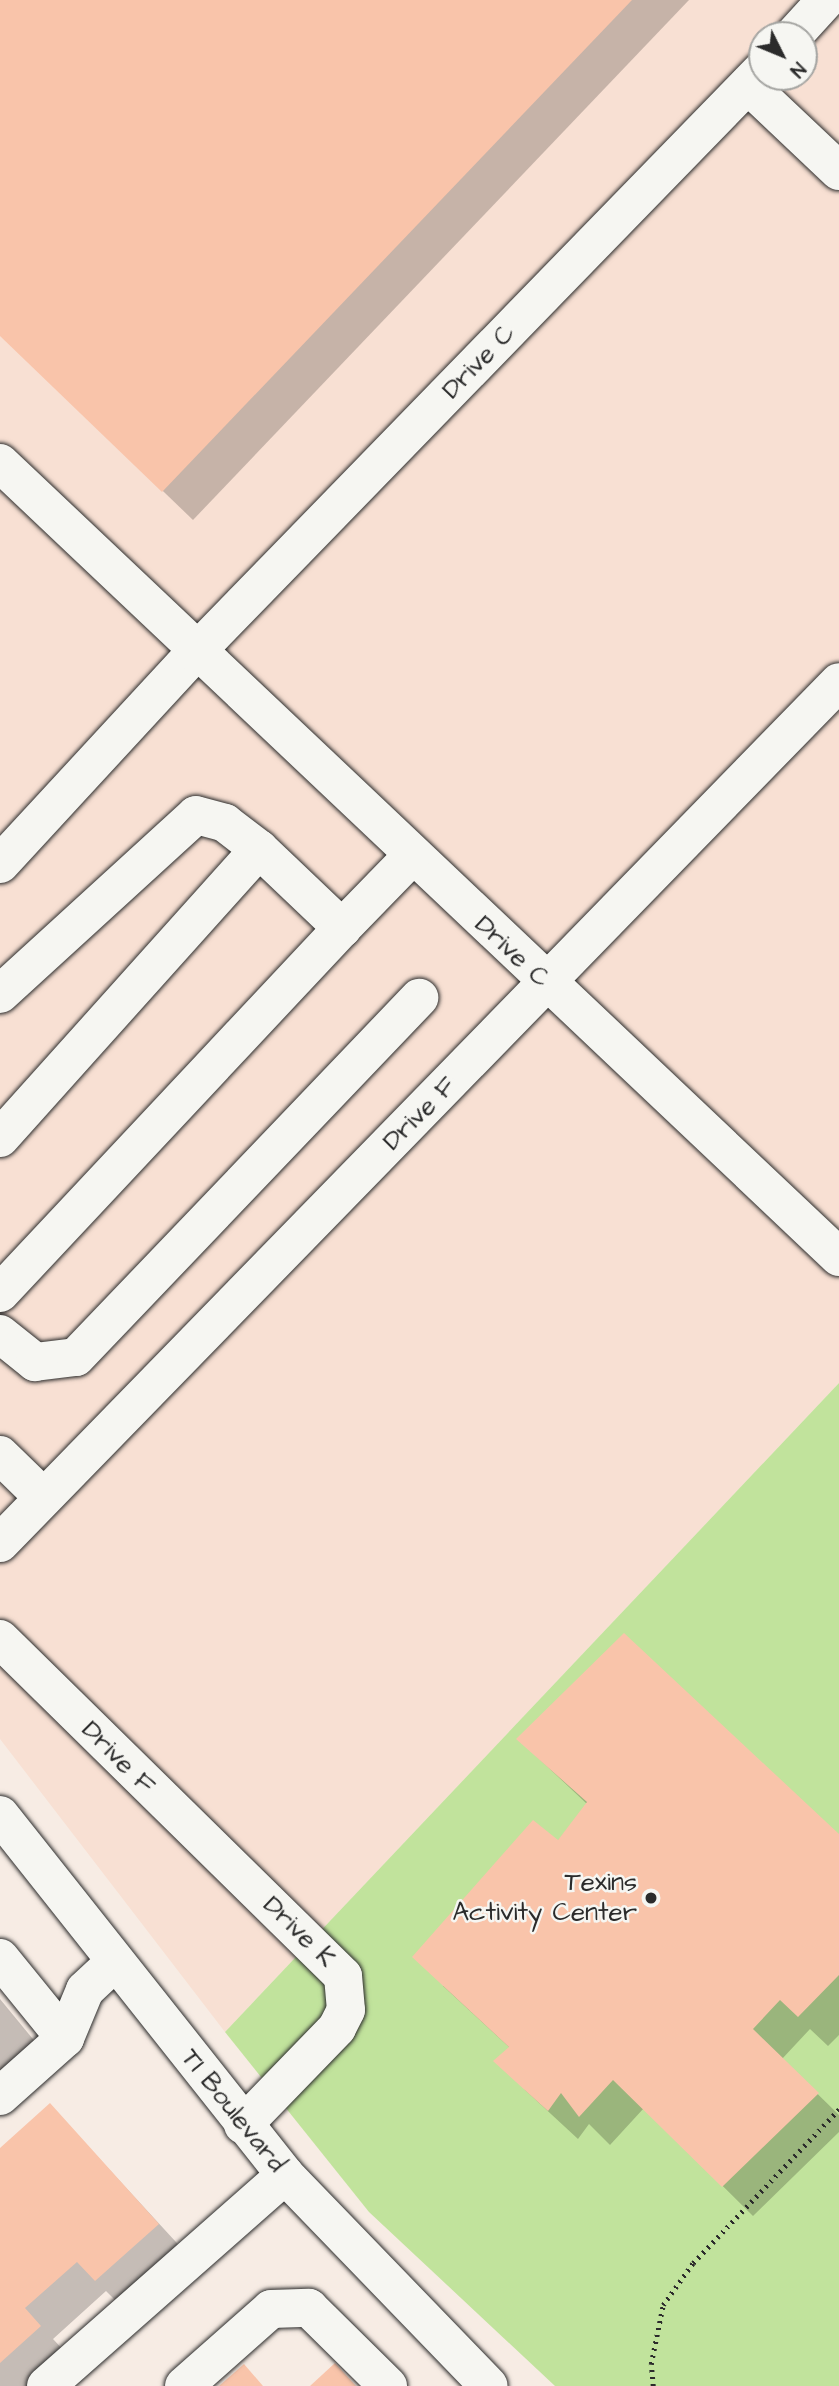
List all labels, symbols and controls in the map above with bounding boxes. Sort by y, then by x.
north arrow [748,21,818,91]
text: N [783,56,811,83]
street label: Drive C [436,318,522,406]
street label: Drive C [468,909,556,995]
street label: Drive F [377,1071,463,1157]
street label: Drive F [75,1715,161,1801]
place label: Texins Activity Center [452,1867,637,1928]
street label: Drive K [256,1890,342,1974]
marker: Texins Activity Center [643,1890,659,1906]
street label: TI Boulevard [174,2043,292,2179]

